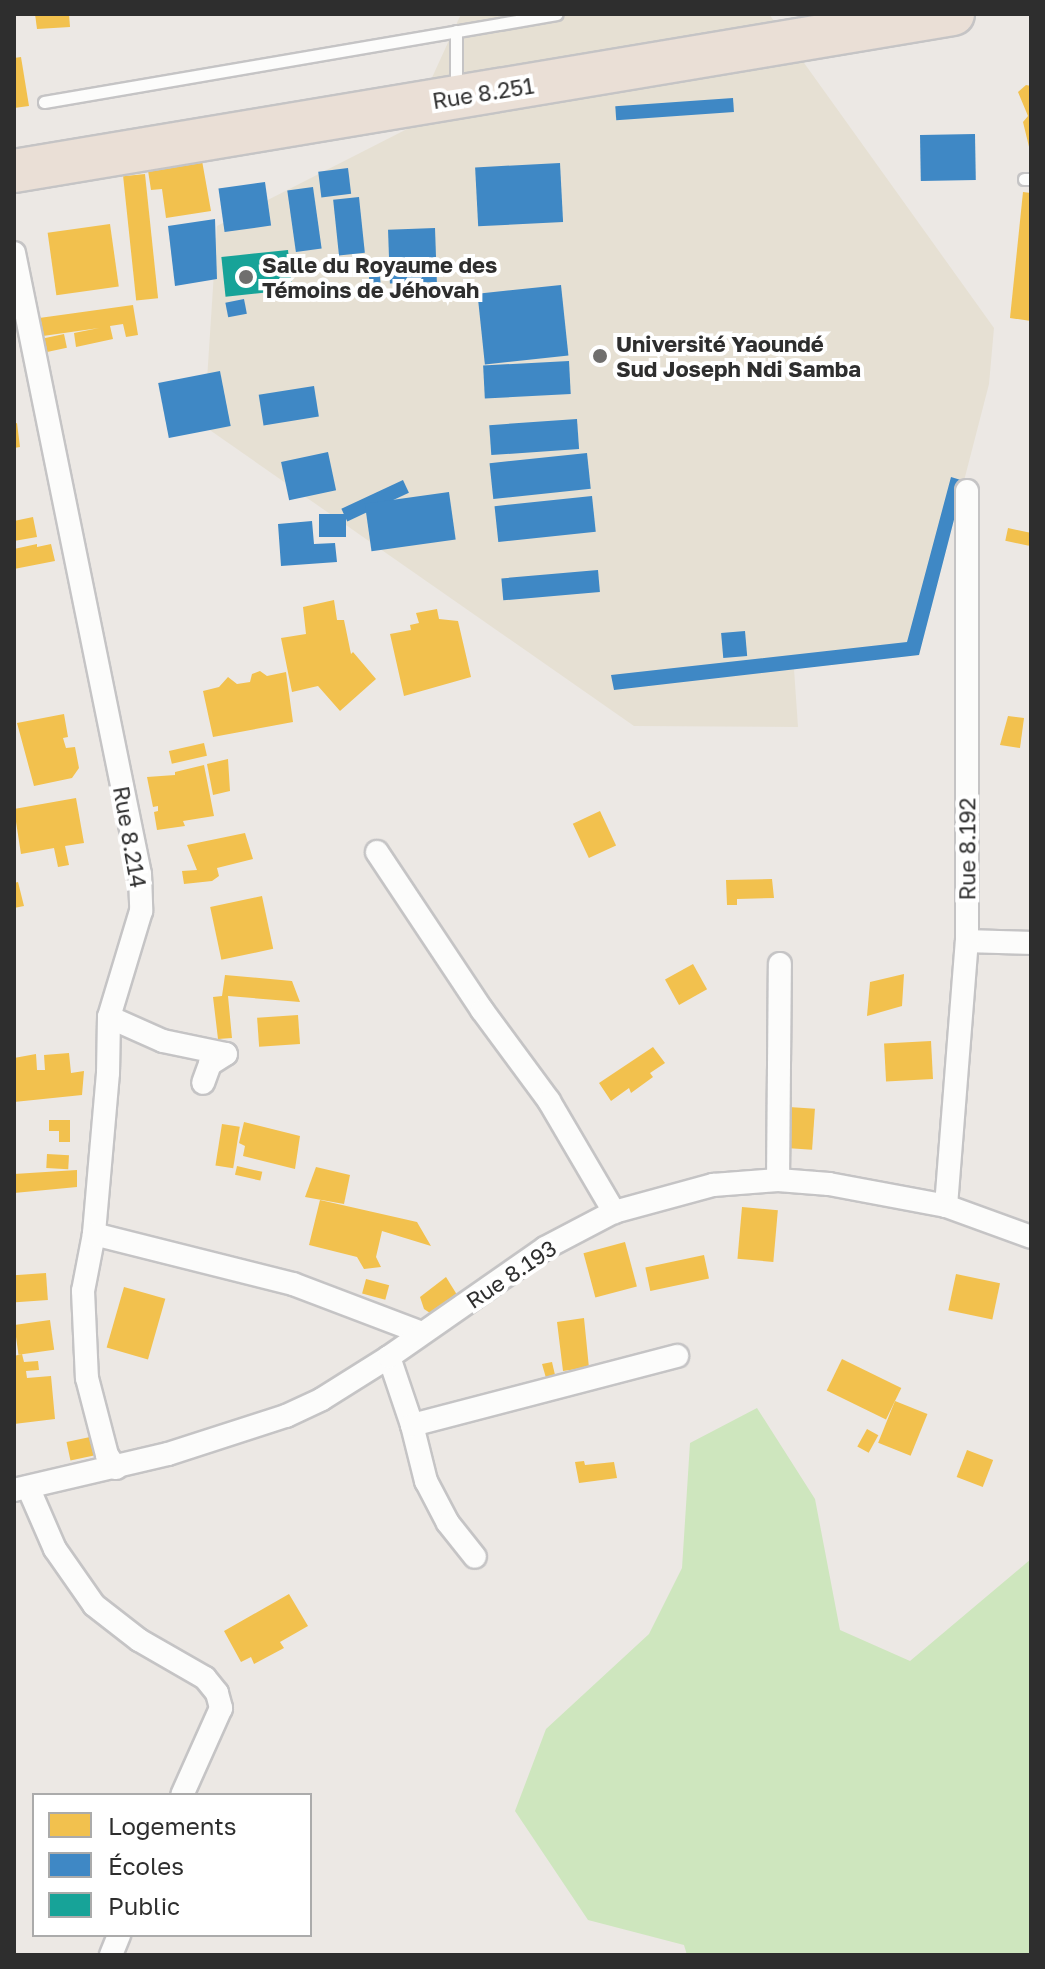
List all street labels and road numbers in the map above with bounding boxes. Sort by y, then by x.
street label: Rue 8.251 [430,72,536,114]
street label: Rue 8.214 [108,784,152,890]
street label: Rue 8.192 [954,798,980,900]
street label: Rue 8.193 [461,1234,561,1314]

